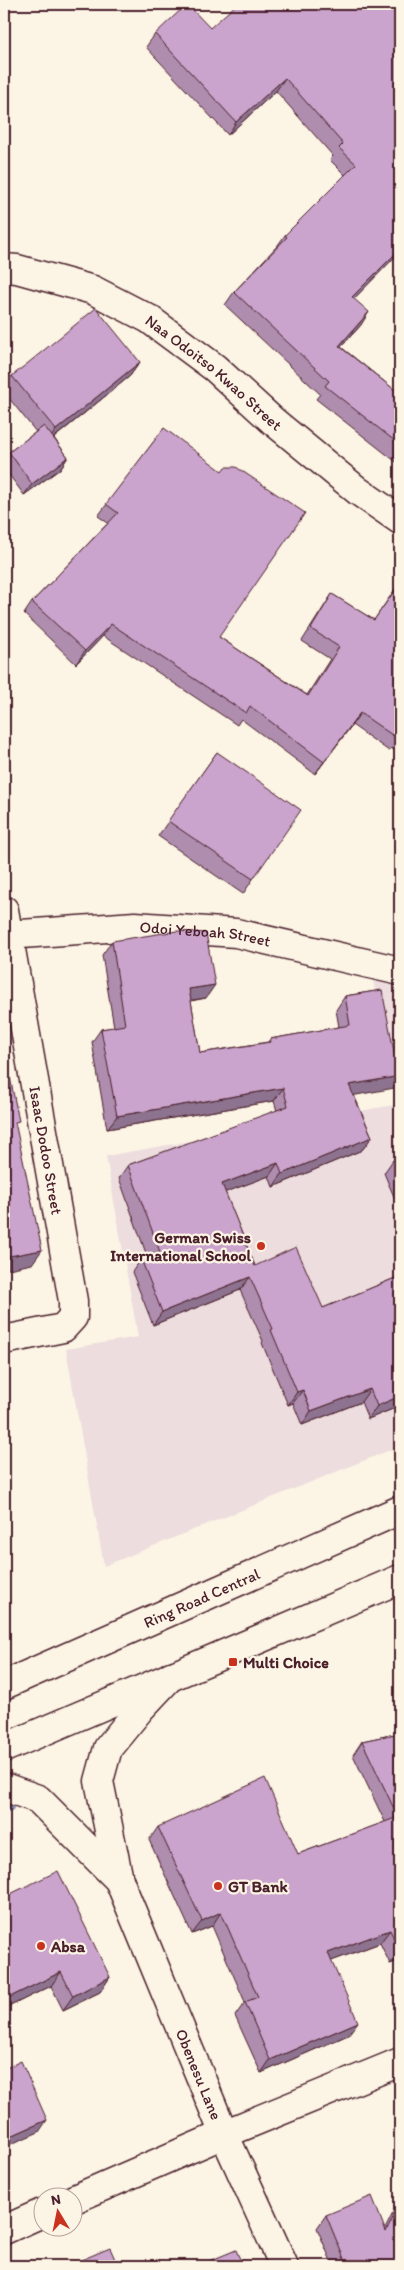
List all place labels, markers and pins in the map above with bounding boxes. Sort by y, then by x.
place label: German Swiss International School [110,1228,251,1265]
marker: German Swiss International School [255,1240,267,1252]
place label: Multi Choice [243,1653,329,1672]
marker: Multi Choice [227,1656,239,1668]
place label: GT Bank [228,1877,288,1896]
marker: GT Bank [212,1880,224,1892]
place label: Absa [50,1937,86,1956]
marker: Absa [35,1940,47,1952]

